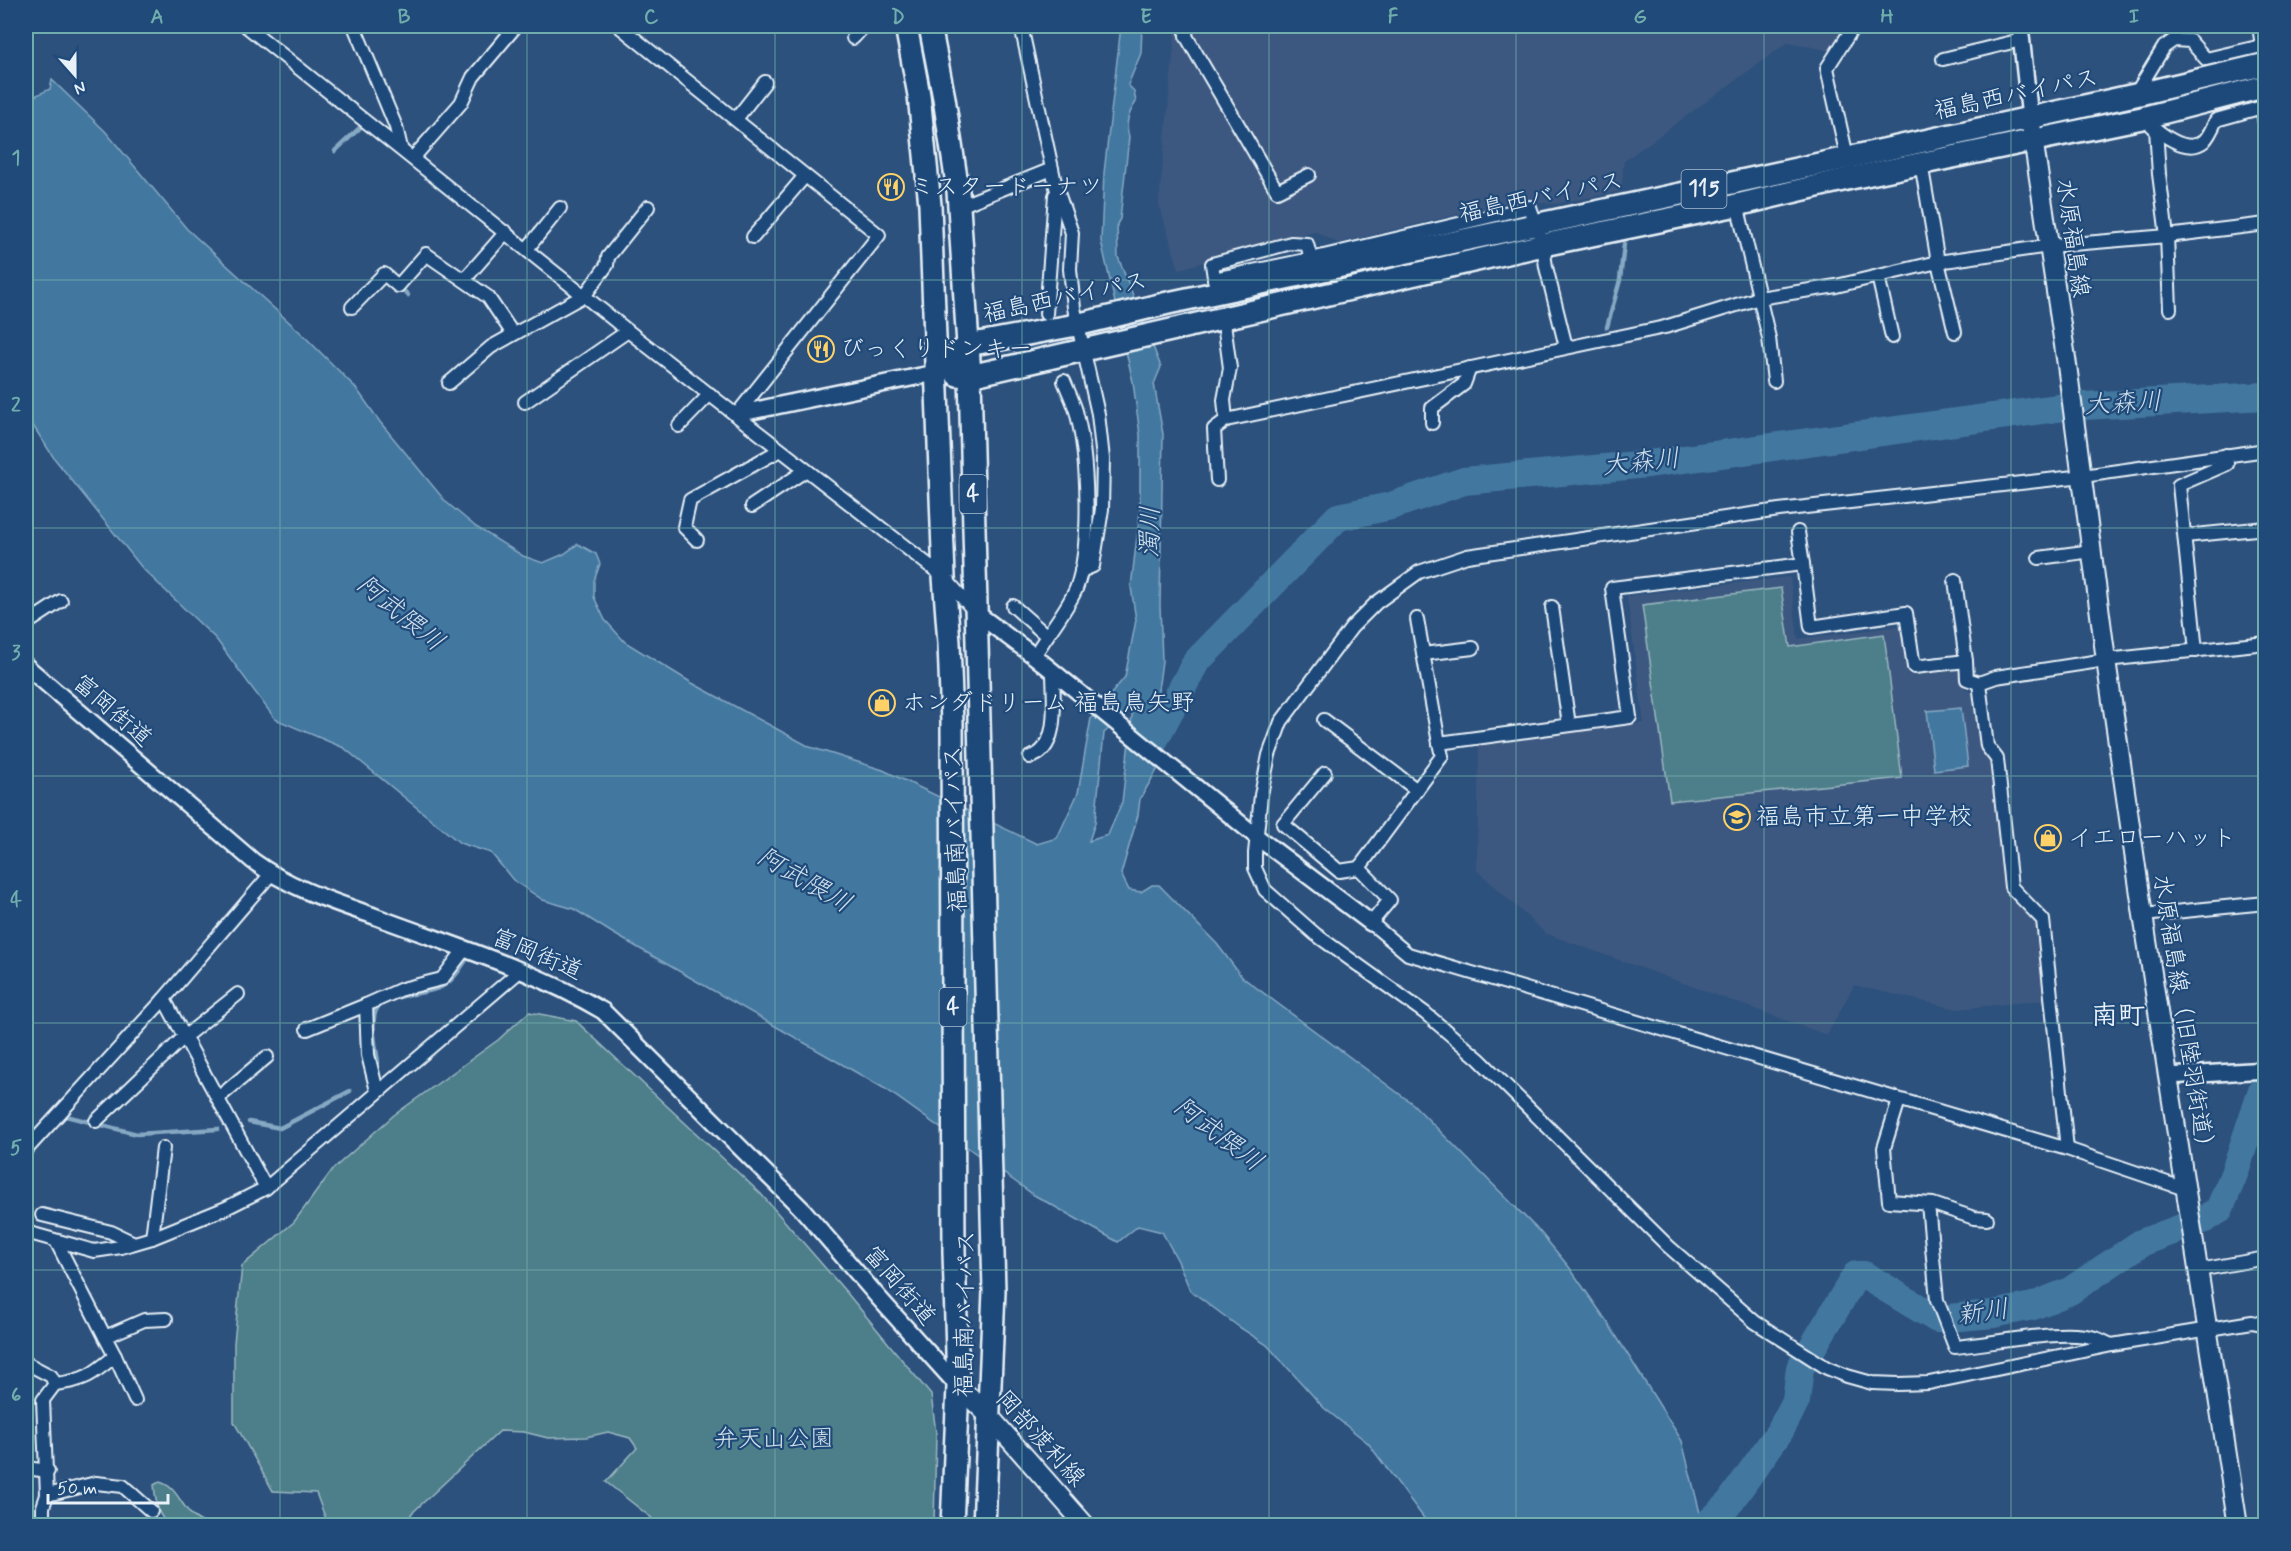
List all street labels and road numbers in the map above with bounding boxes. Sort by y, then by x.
street label: 福島西バイパス [1931,62,2101,128]
street label: 福島西バイパス [1456,165,1626,231]
road number: 115 [1682,170,1726,208]
street label: 水原福島線 [2048,176,2096,300]
street label: 福島西バイパス [980,265,1150,331]
road number: 4 [960,475,986,513]
street label: 富岡街道 [66,668,158,754]
street label: 福島南バイパス [938,745,974,913]
street label: 水原福島線（旧陸羽街道） [2145,872,2221,1162]
street label: 富岡街道 [487,922,587,988]
road number: 4 [940,988,966,1026]
street label: 福島南バイパス [949,1230,983,1398]
street label: 富岡街道 [856,1240,942,1332]
street label: 岡部渡利線 [988,1384,1092,1494]

